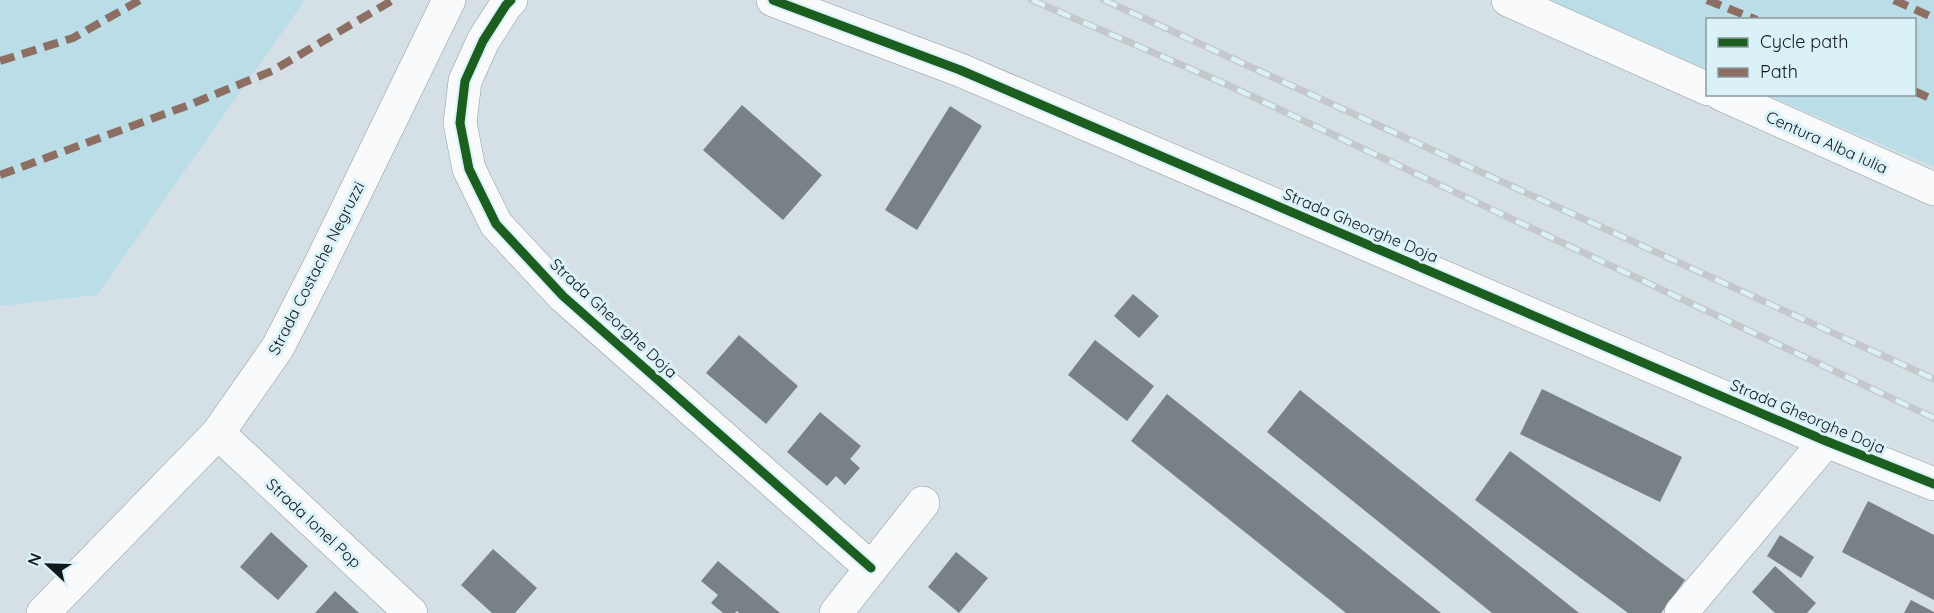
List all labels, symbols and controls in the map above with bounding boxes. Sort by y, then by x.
legend [1706,18,1916,96]
text: Cycle path [1760,30,1848,53]
text: Path [1760,60,1798,83]
street label: Centura Alba Iulia [1763,106,1891,178]
street label: Strada Costache Negruzzi [264,178,368,358]
street label: Strada Gheorghe Doja [1280,183,1442,267]
street label: Strada Gheorghe Doja [546,254,682,382]
street label: Strada Gheorghe Doja [1727,374,1889,458]
street label: Strada Ionel Pop [262,474,366,572]
north arrow [18,535,78,595]
text: N [23,550,46,569]

